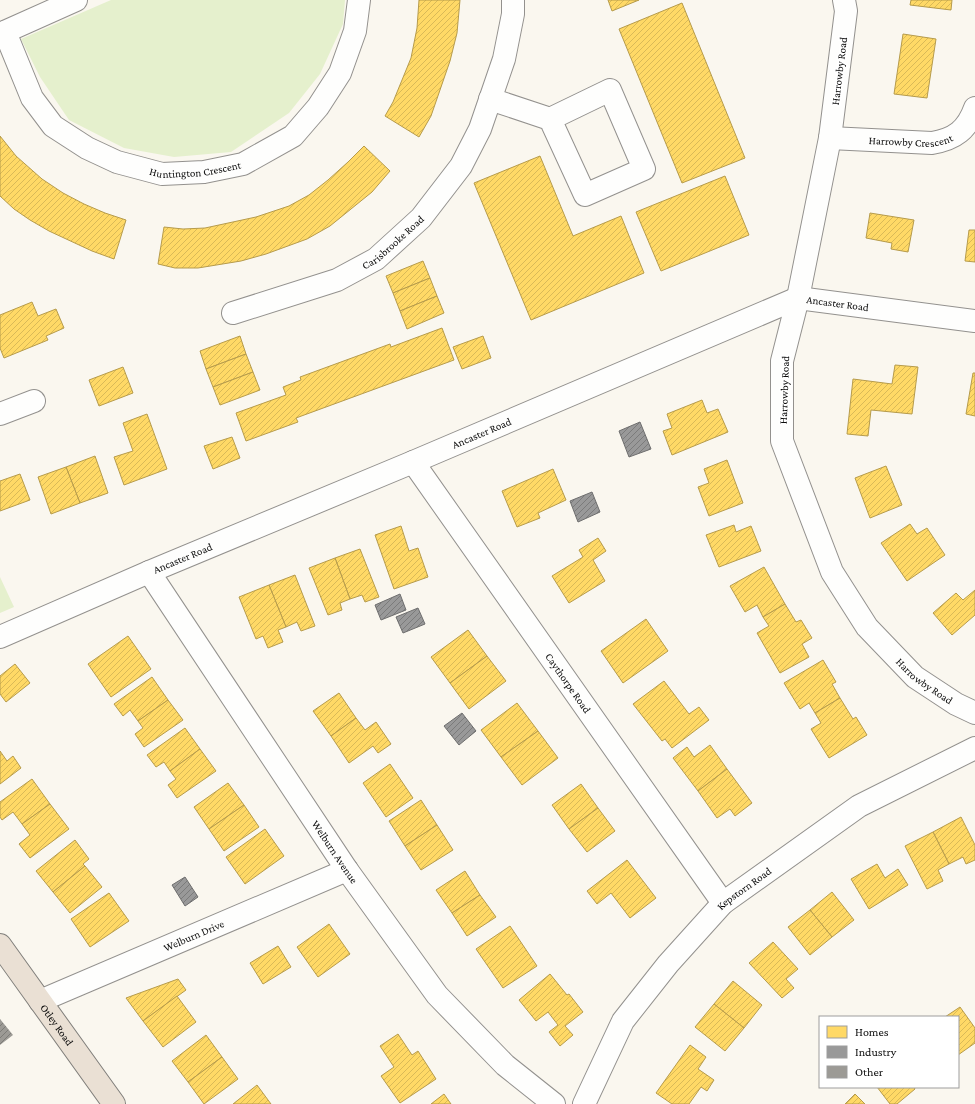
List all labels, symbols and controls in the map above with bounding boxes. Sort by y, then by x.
street label: Harrowby Road [829,36,850,106]
street label: Harrowby Crescent [868,131,955,149]
street label: Huntington Crescent [148,159,242,180]
street label: Carisbrooke Road [360,213,426,271]
street label: Ancaster Road [806,293,870,313]
street label: Harrowby Road [777,355,792,424]
street label: Ancaster Road [450,415,513,451]
street label: Ancaster Road [151,540,214,576]
street label: Caythorpe Road [543,651,594,715]
street label: Harrowby Road [894,655,955,706]
street label: Welburn Avenue [310,818,361,886]
street label: Kepstorn Road [714,864,774,912]
street label: Welburn Drive [161,917,226,954]
street label: Otley Road [38,1002,76,1048]
legend [819,1016,959,1088]
text: Homes [855,1025,889,1039]
text: Industry [855,1045,897,1059]
text: Other [855,1065,884,1079]

